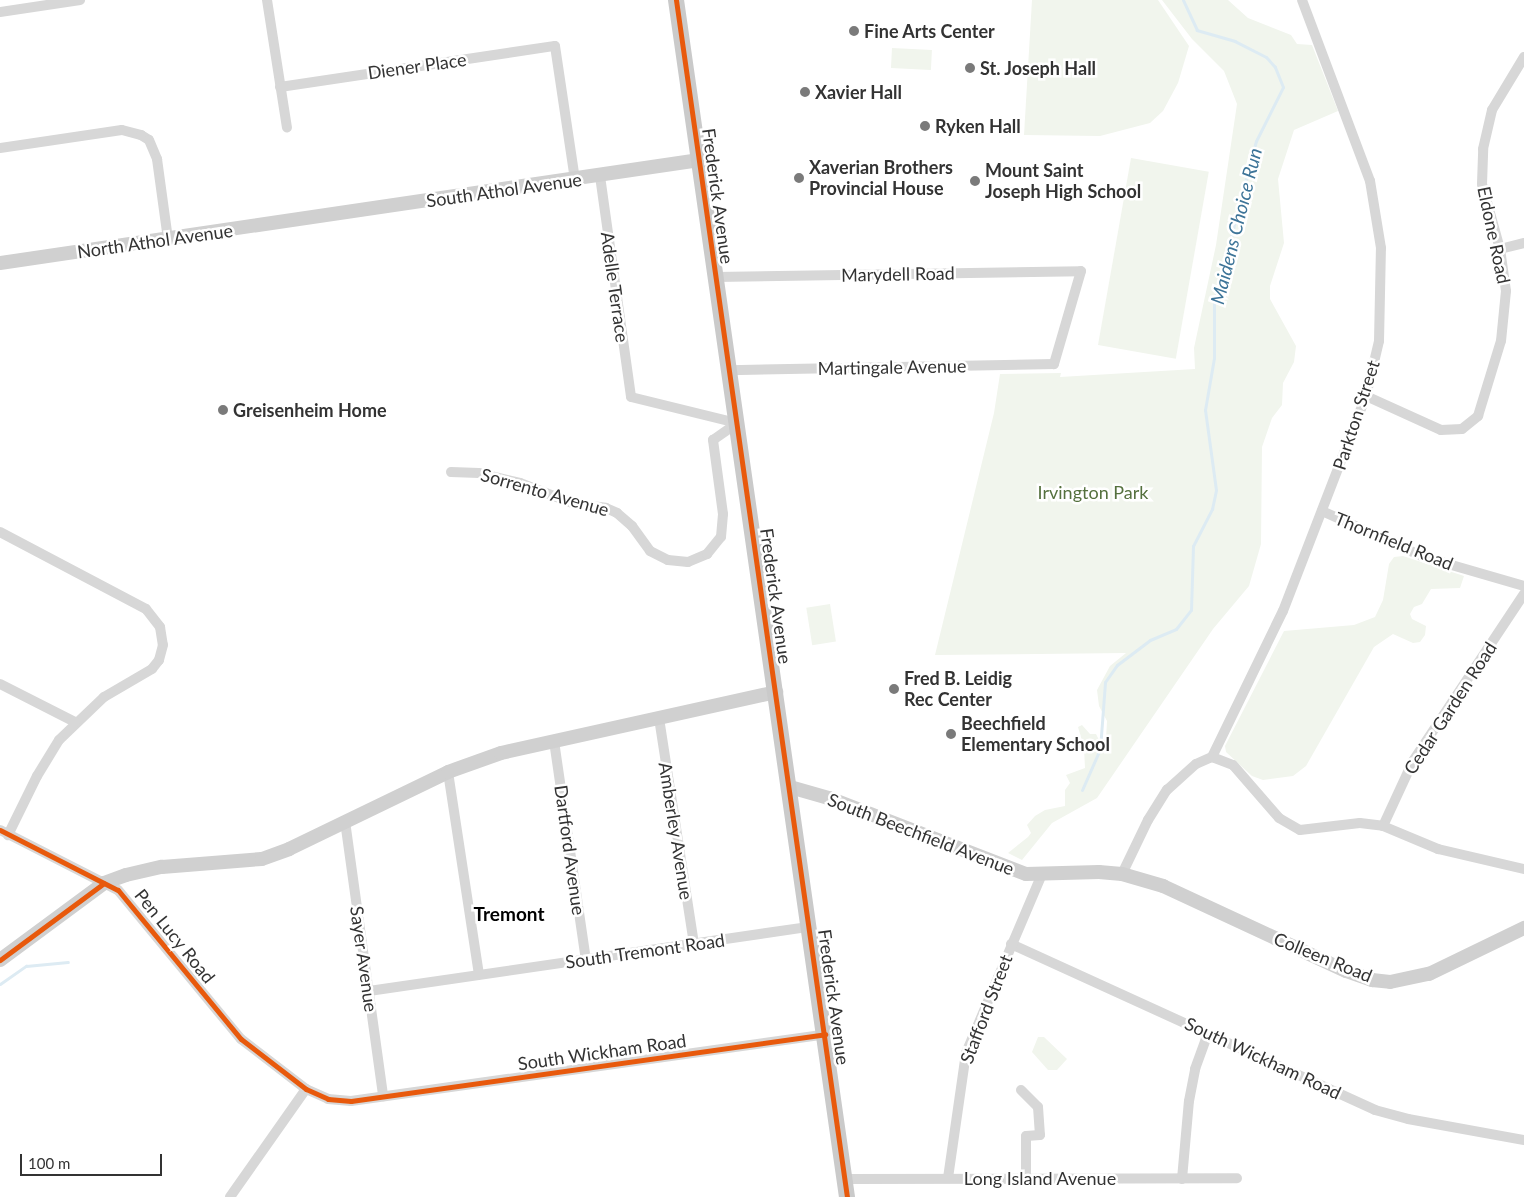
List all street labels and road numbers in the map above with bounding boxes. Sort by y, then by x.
street label: Diener Place [366,48,468,84]
street label: Frederick Avenue [698,126,738,266]
street label: South Athol Avenue [424,168,584,212]
street label: Eldone Road [1473,184,1515,286]
street label: North Athol Avenue [75,219,235,263]
street label: Adelle Terrace [597,230,633,344]
street label: Marydell Road [841,262,955,286]
street label: Martingale Avenue [817,355,967,379]
street label: Parkton Street [1328,358,1384,472]
street label: Sorrento Avenue [478,463,612,521]
street label: Thornfield Road [1332,507,1456,575]
street label: Frederick Avenue [756,526,796,666]
street label: Cedar Garden Road [1399,638,1501,778]
street label: Amberley Avenue [654,760,698,902]
street label: Dartford Avenue [550,783,590,917]
street label: South Beechfield Avenue [825,788,1017,880]
street label: Pen Lucy Road [130,884,220,988]
street label: Sayer Avenue [346,904,382,1014]
street label: Frederick Avenue [814,927,854,1067]
street label: Colleen Road [1271,927,1375,987]
street label: South Tremont Road [564,929,726,973]
street label: Stafford Street [955,952,1017,1066]
street label: South Wickham Road [1181,1012,1345,1104]
street label: South Wickham Road [516,1029,688,1075]
street label: Long Island Avenue [964,1167,1116,1189]

